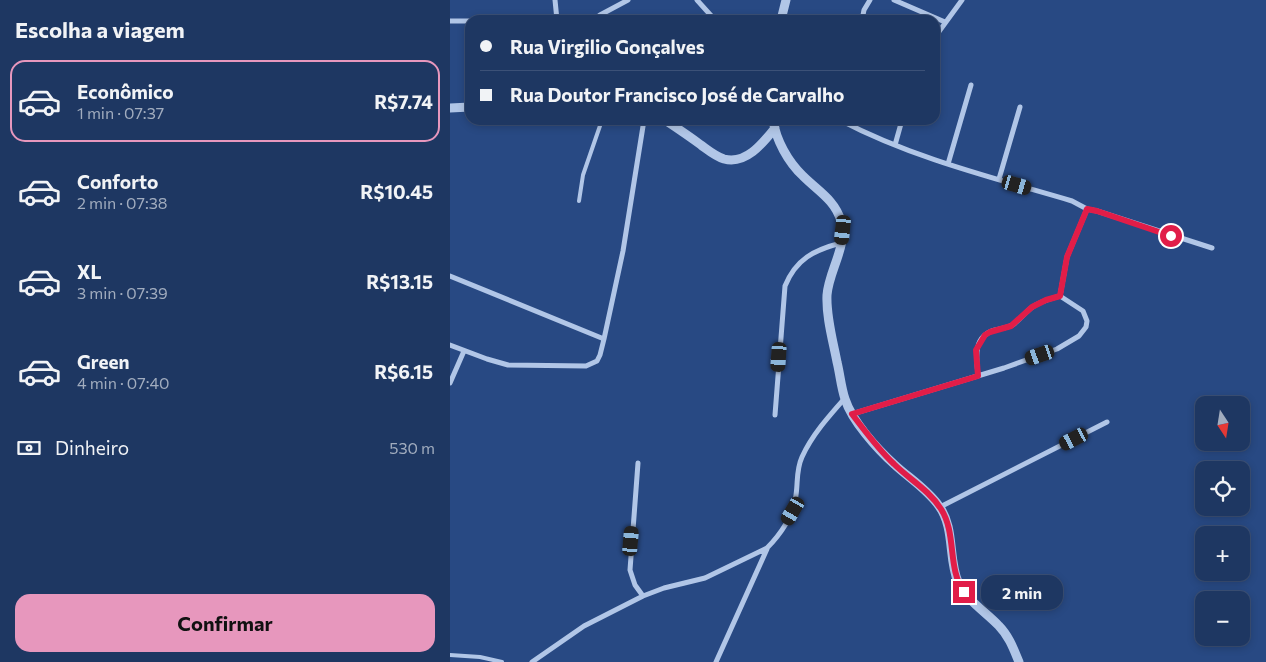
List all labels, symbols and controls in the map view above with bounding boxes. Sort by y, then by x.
text: Escolha a viagem [15,16,185,43]
text: Rua Virgilio Gonçalves [510,35,705,58]
icon: car [17,79,62,124]
text: Econômico [77,80,174,103]
text: Rua Doutor Francisco José de Carvalho [510,83,844,106]
text: R$7.74 [374,90,433,113]
text: 1 min · 07:37 [77,103,164,122]
icon: car [17,169,62,214]
text: Conforto [77,170,158,193]
car [1000,174,1033,196]
text: R$10.45 [360,180,433,203]
text: 2 min · 07:38 [77,193,168,212]
car [833,214,852,246]
route start [1160,225,1182,247]
icon: car [17,259,62,304]
text: XL [77,260,102,283]
text: R$13.15 [366,270,433,293]
text: 3 min · 07:39 [77,283,168,302]
car [770,342,787,372]
car [1023,343,1056,367]
icon: car [17,349,62,394]
text: Green [77,350,129,373]
text: R$6.15 [374,360,433,383]
text: 4 min · 07:40 [77,373,169,392]
north arrow [1195,396,1250,451]
map controls [1195,396,1250,646]
car [1057,426,1090,452]
icon: cash [15,434,43,462]
text: Dinheiro [55,436,129,459]
text: 530 m [389,438,435,457]
button: locate [1195,461,1250,516]
car [779,494,806,528]
car [622,525,639,557]
button: + [1195,526,1250,581]
callout: 2 min [982,574,1064,610]
route end [953,581,975,603]
text: 2 min [1002,583,1042,602]
button: − [1195,591,1250,646]
button: Confirmar [15,594,435,652]

